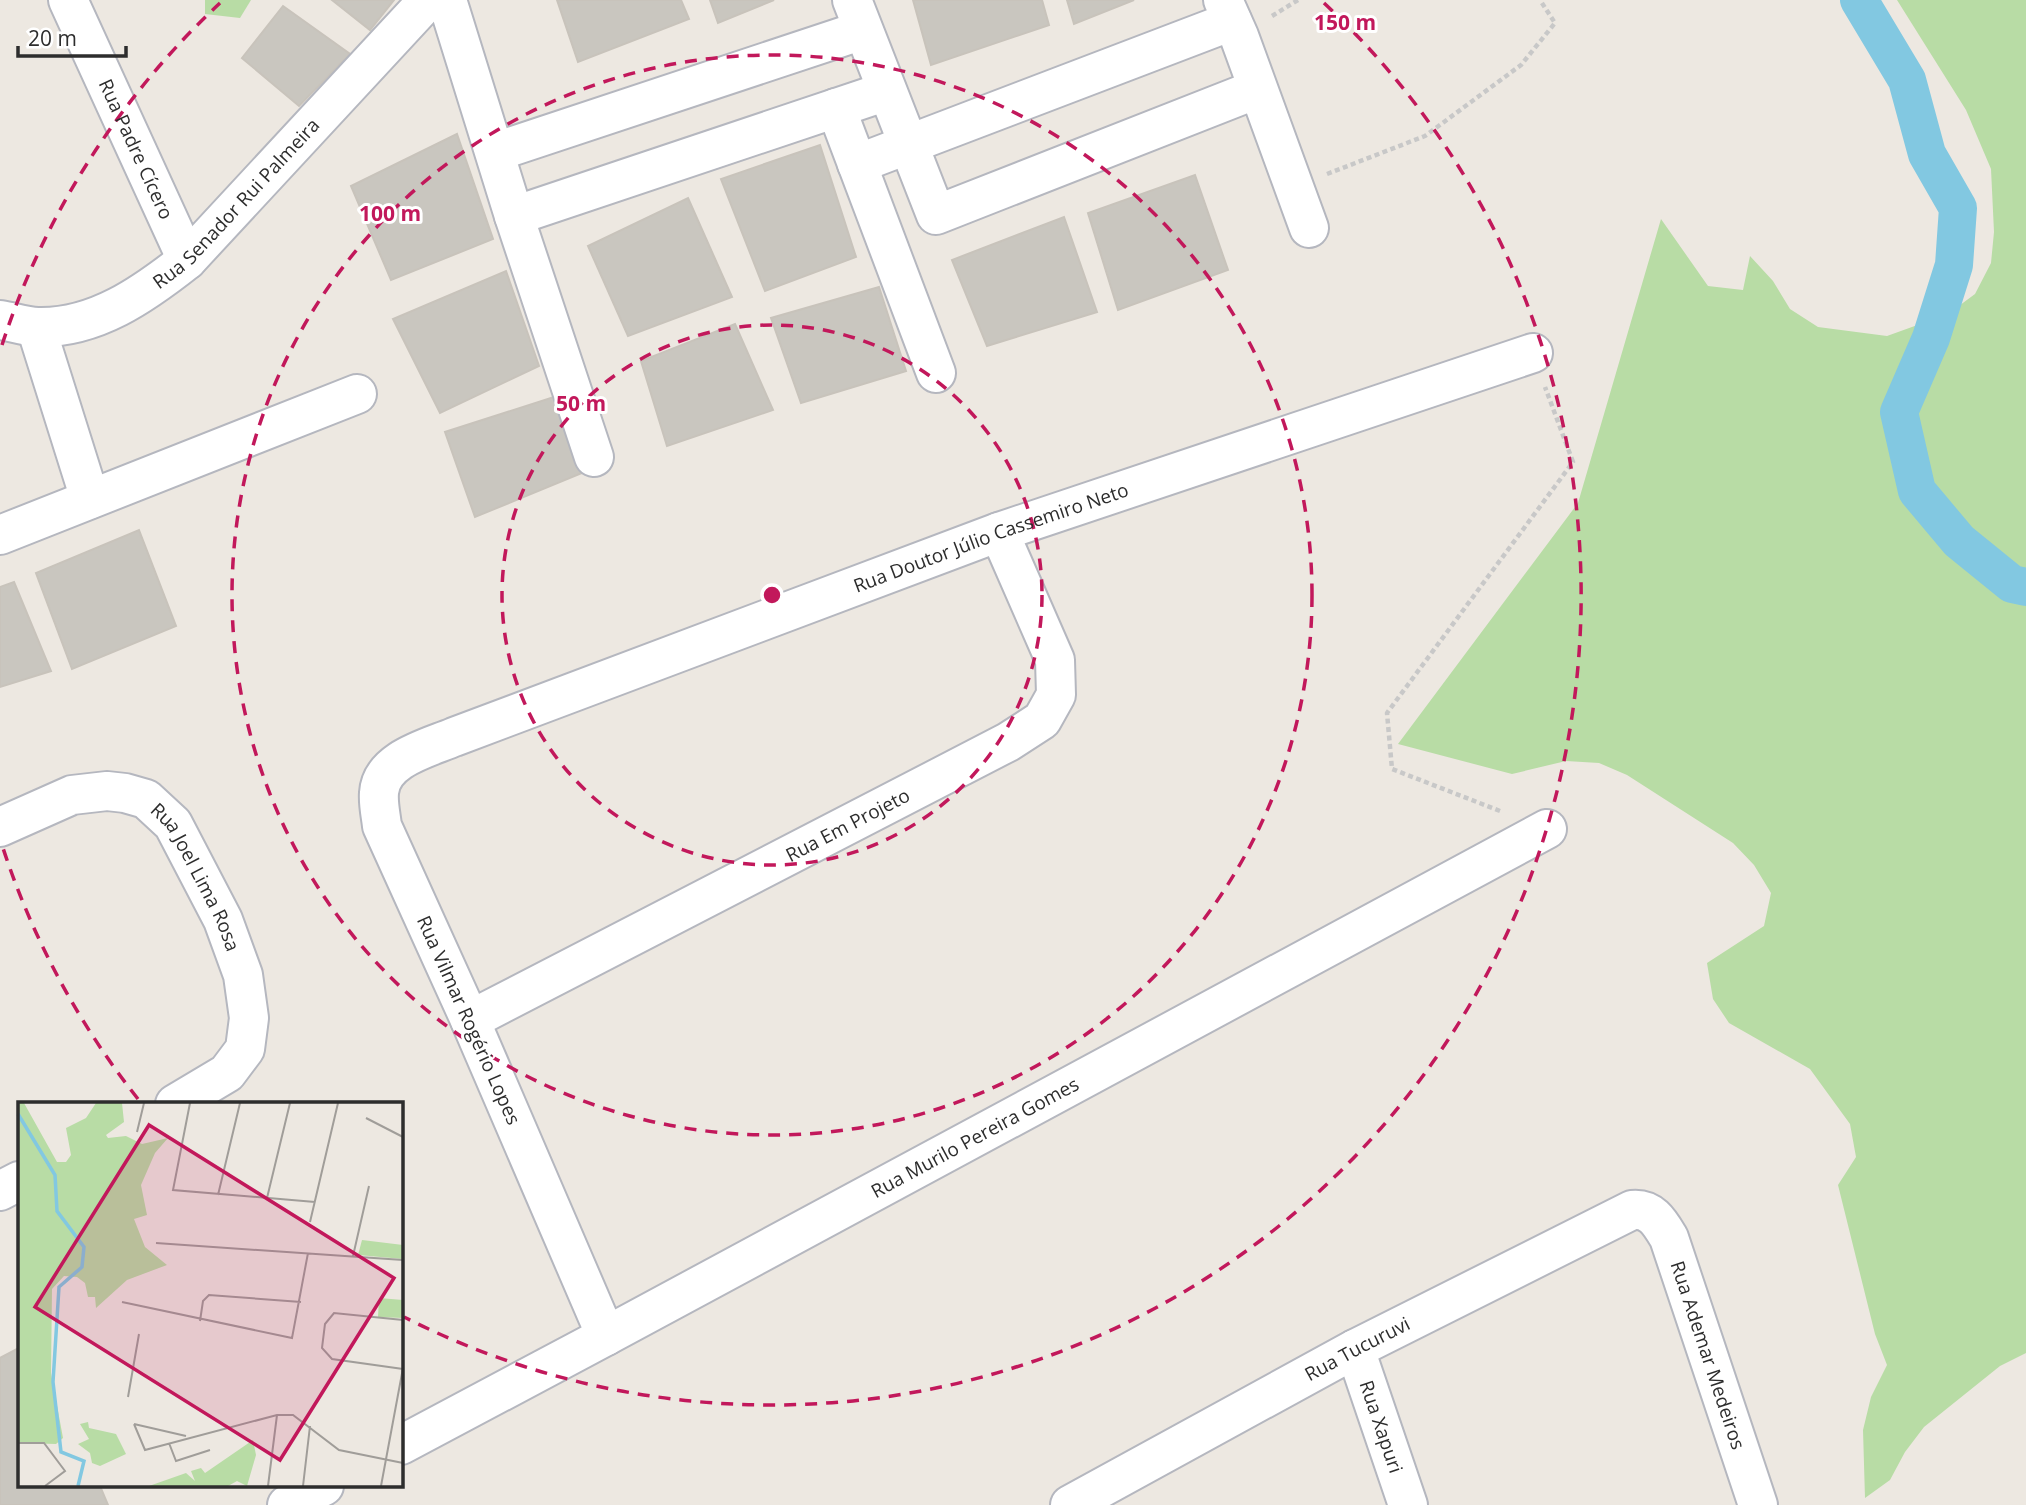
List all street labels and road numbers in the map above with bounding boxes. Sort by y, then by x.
street label: Rua Padre Cícero [93,75,180,223]
street label: Rua Senador Rui Palmeira [147,112,325,295]
street label: Rua Doutor Júlio Cassemiro Neto [850,477,1132,599]
street label: Rua Em Projeto [781,782,914,868]
street label: Rua Joel Lima Rosa [145,797,246,955]
street label: Rua Vilmar Rogério Lopes [411,911,527,1129]
street label: Rua Murilo Pereira Gomes [866,1071,1083,1204]
street label: Rua Ademar Medeiros [1665,1258,1752,1453]
street label: Rua Tucuruvi [1300,1311,1414,1387]
street label: Rua Xapuri [1354,1377,1409,1476]

